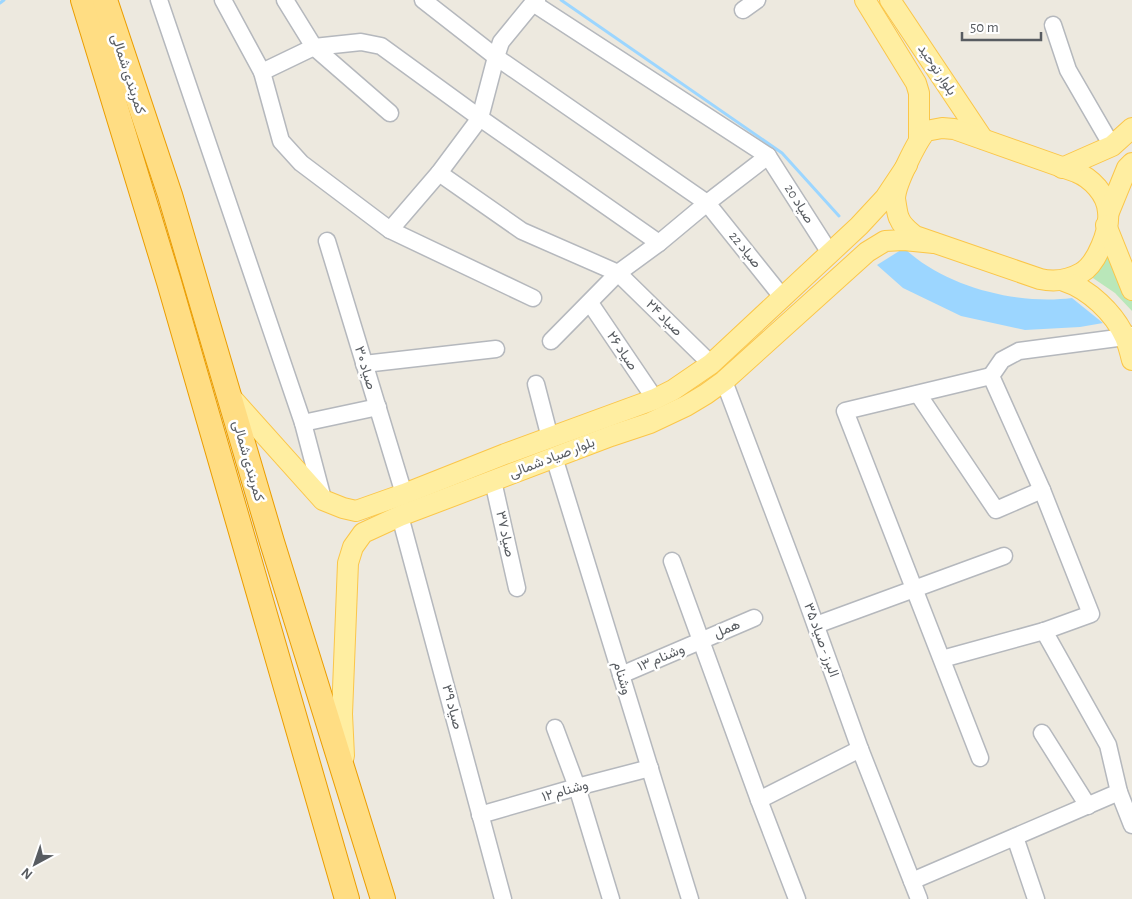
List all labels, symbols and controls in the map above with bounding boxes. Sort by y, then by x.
scale bar [962,10,1041,42]
text: 50 m [970,20,999,35]
street label: کمربندی شمالی [107,32,148,116]
street label: بلوار توحید [914,42,959,98]
street label: صیاد 20 [782,182,817,226]
street label: صیاد 22 [726,229,764,271]
street label: صیاد ۲۴ [643,297,685,339]
street label: صیاد ۲۶ [604,329,640,373]
street label: صیاد ۳۰ [352,345,378,392]
street label: کمربندی شمالی [229,419,266,503]
street label: بلوار صیاد شمالی [507,435,597,482]
street label: صیاد ۳۷ [493,510,517,559]
street label: البرز - صیاد ۳۵ [800,601,841,679]
street label: همل [712,617,743,642]
street label: وشنام ۱۳ [635,642,687,675]
street label: وشنام [609,660,634,697]
street label: صیاد ۳۹ [439,683,465,731]
street label: وشنام ۱۲ [540,778,590,805]
north arrow [10,839,60,889]
text: N [19,865,36,882]

